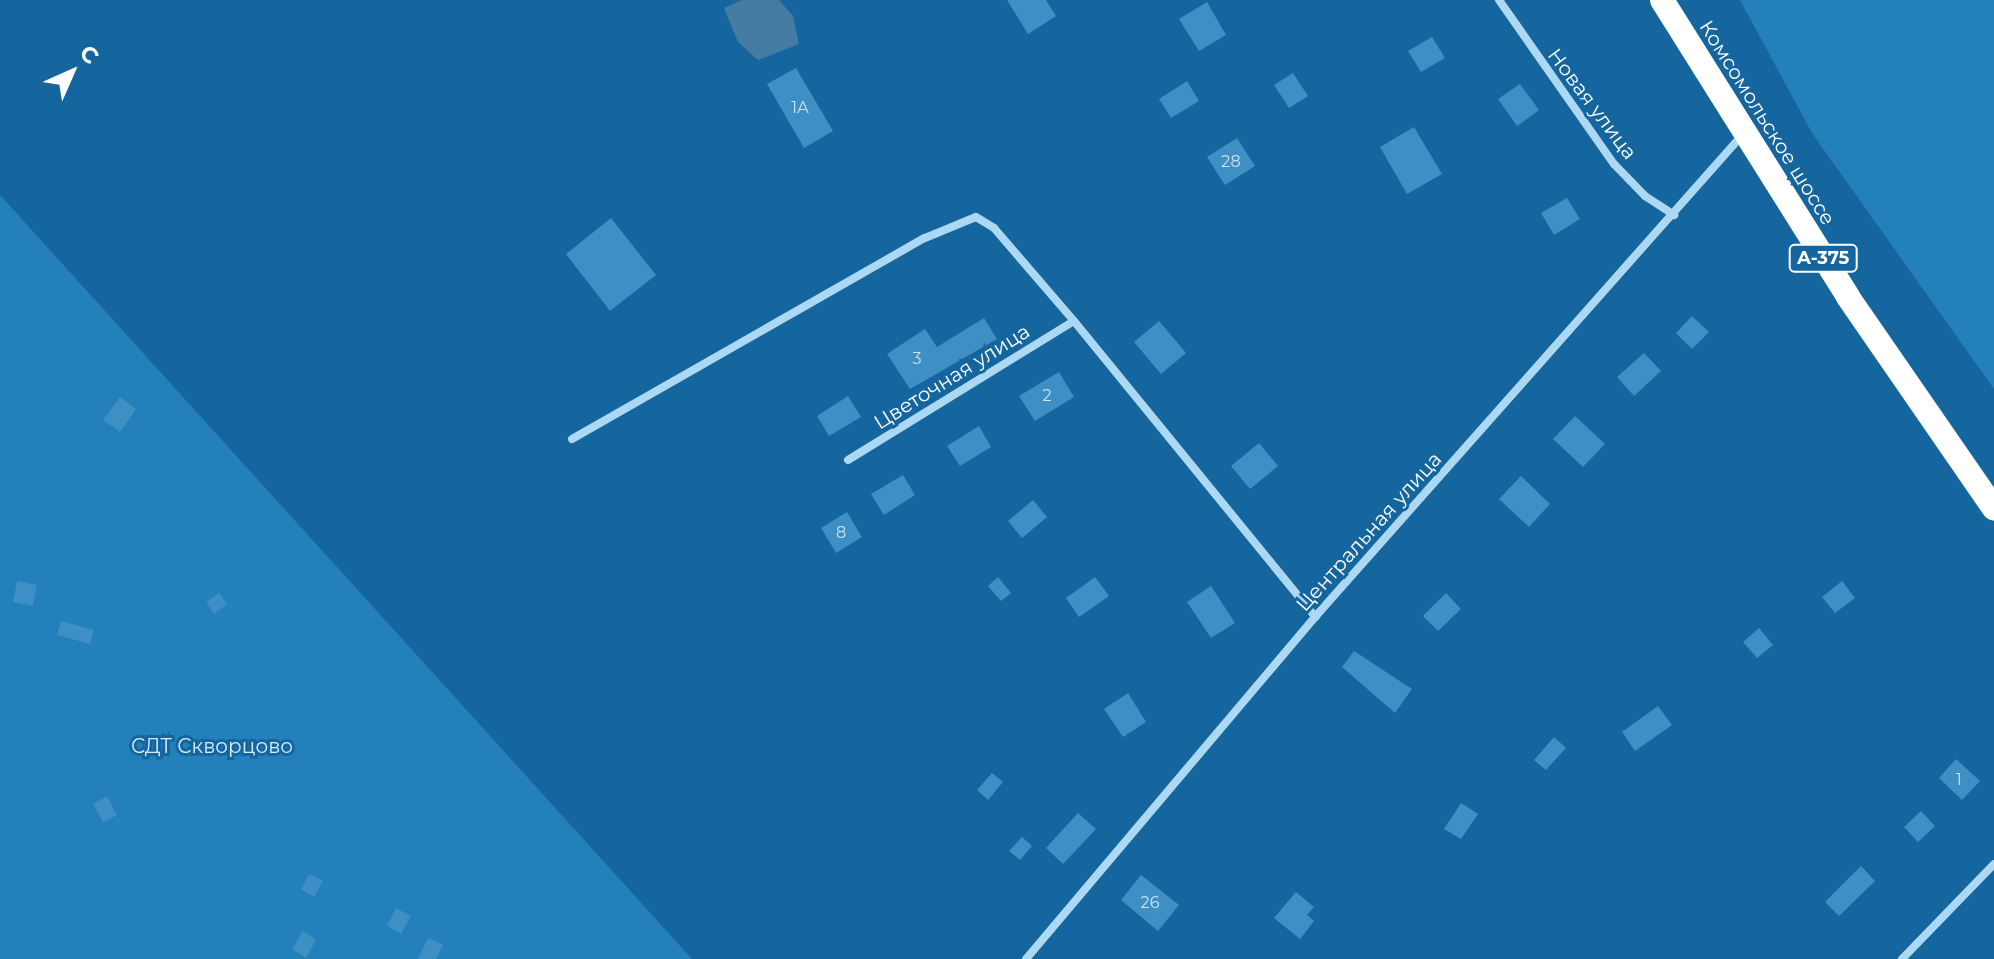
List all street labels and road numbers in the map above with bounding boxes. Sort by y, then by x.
street label: Комсомольское шоссе [1694,16,1840,230]
street label: Новая улица [1542,44,1642,164]
road number: А-375 [1787,244,1859,272]
street label: Цветочная улица [870,319,1034,435]
street label: Центральная улица [1291,448,1447,616]

